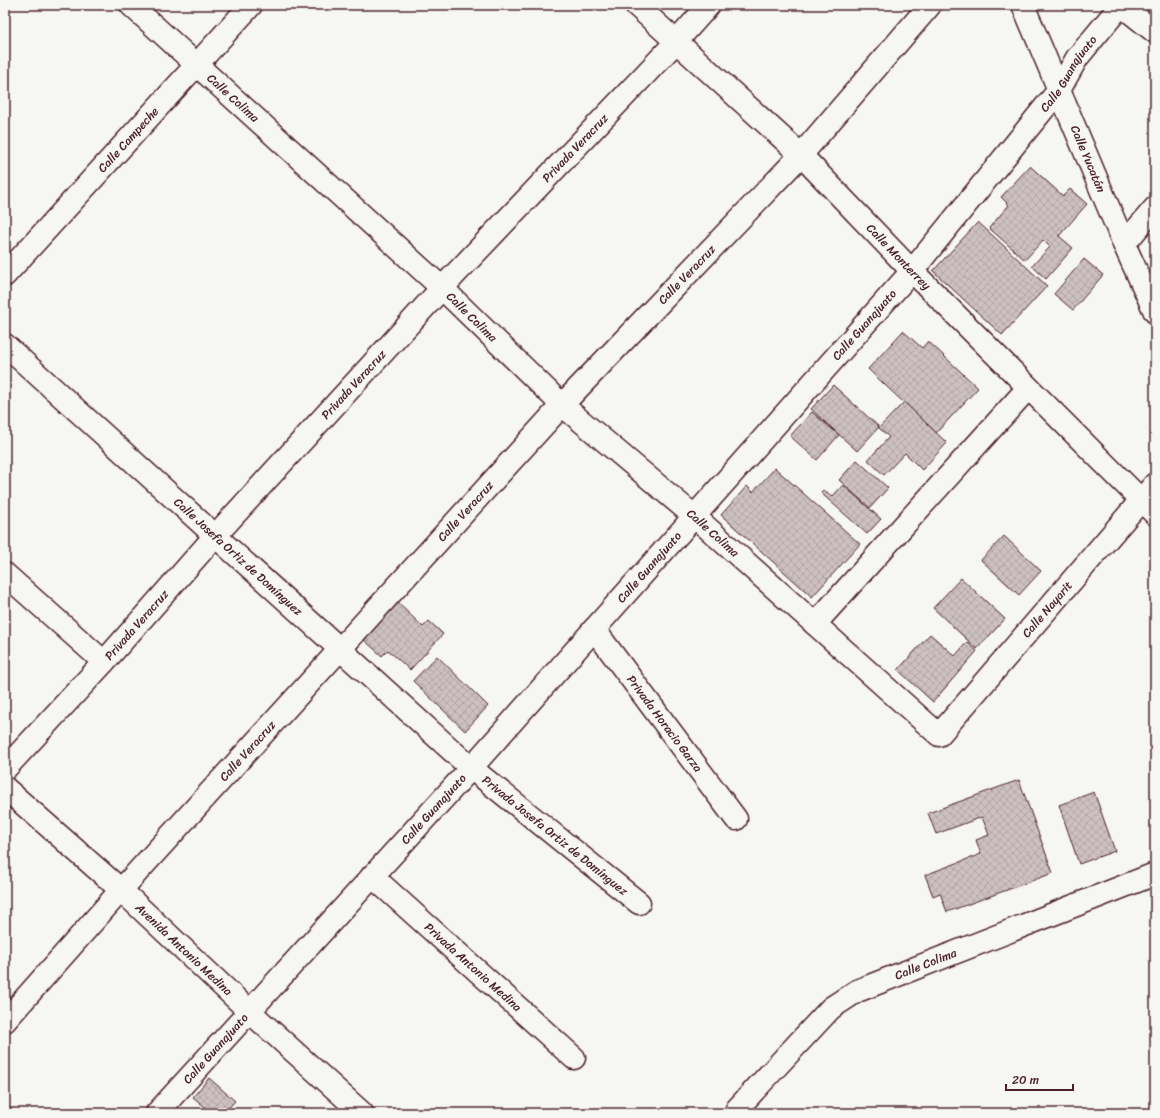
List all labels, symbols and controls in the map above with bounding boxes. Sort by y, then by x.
street label: Calle Guanajuato [1034,30,1103,117]
street label: Calle Colima [202,68,265,129]
street label: Calle Campeche [92,101,164,178]
street label: Privada Veracruz [536,108,614,188]
street label: Calle Yucatán [1064,122,1112,196]
street label: Calle Monterrey [861,218,937,296]
street label: Calle Veracruz [652,239,721,310]
street label: Calle Guanajuato [826,284,902,366]
street label: Calle Colima [441,286,503,348]
street label: Privada Veracruz [315,344,392,425]
street label: Calle Veracruz [432,475,500,547]
street label: Calle Josefa Ortiz de Domínguez [168,492,308,622]
street label: Calle Colima [681,503,745,564]
street label: Calle Guanajuato [611,526,687,608]
street label: Calle Nayarit [1016,576,1078,643]
street label: Privada Veracruz [99,584,174,666]
street label: Privada Horacio Garza [621,670,708,777]
street label: Calle Veracruz [214,715,282,787]
street label: Calle Guanajuato [395,768,472,850]
street label: Privada Josefa Ortiz de Domínguez [477,770,633,901]
street label: Avenida Antonio Medina [129,897,238,1001]
street label: Privada Antonio Medina [419,917,527,1017]
street label: Calle Colima [891,942,961,986]
street label: Calle Guanajuato [177,1008,254,1089]
scale bar [1006,1066,1073,1092]
text: 20 m [1012,1069,1039,1091]

